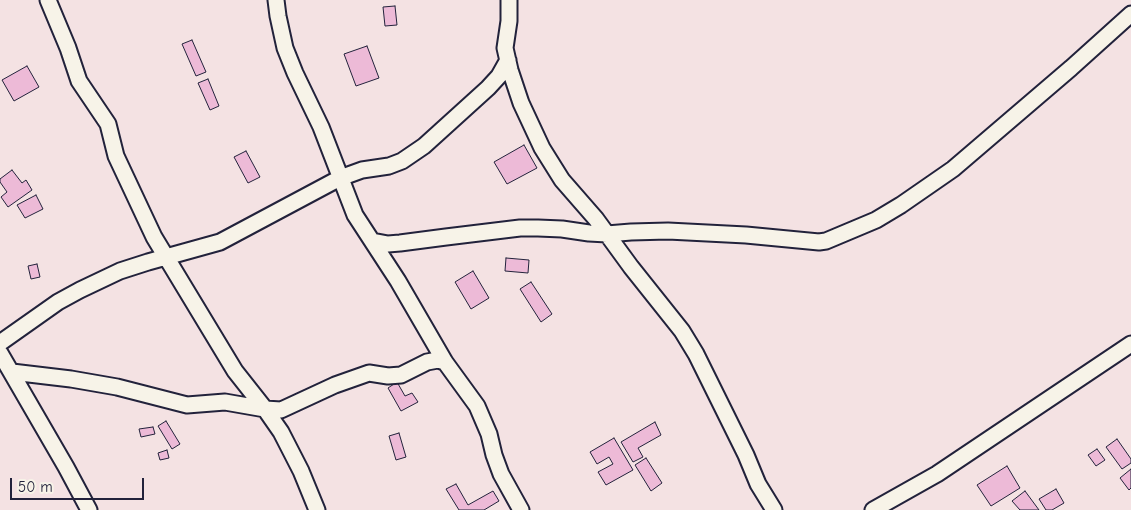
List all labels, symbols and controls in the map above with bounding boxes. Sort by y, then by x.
scale bar [12,468,146,500]
text: 50 m [18,478,53,496]

